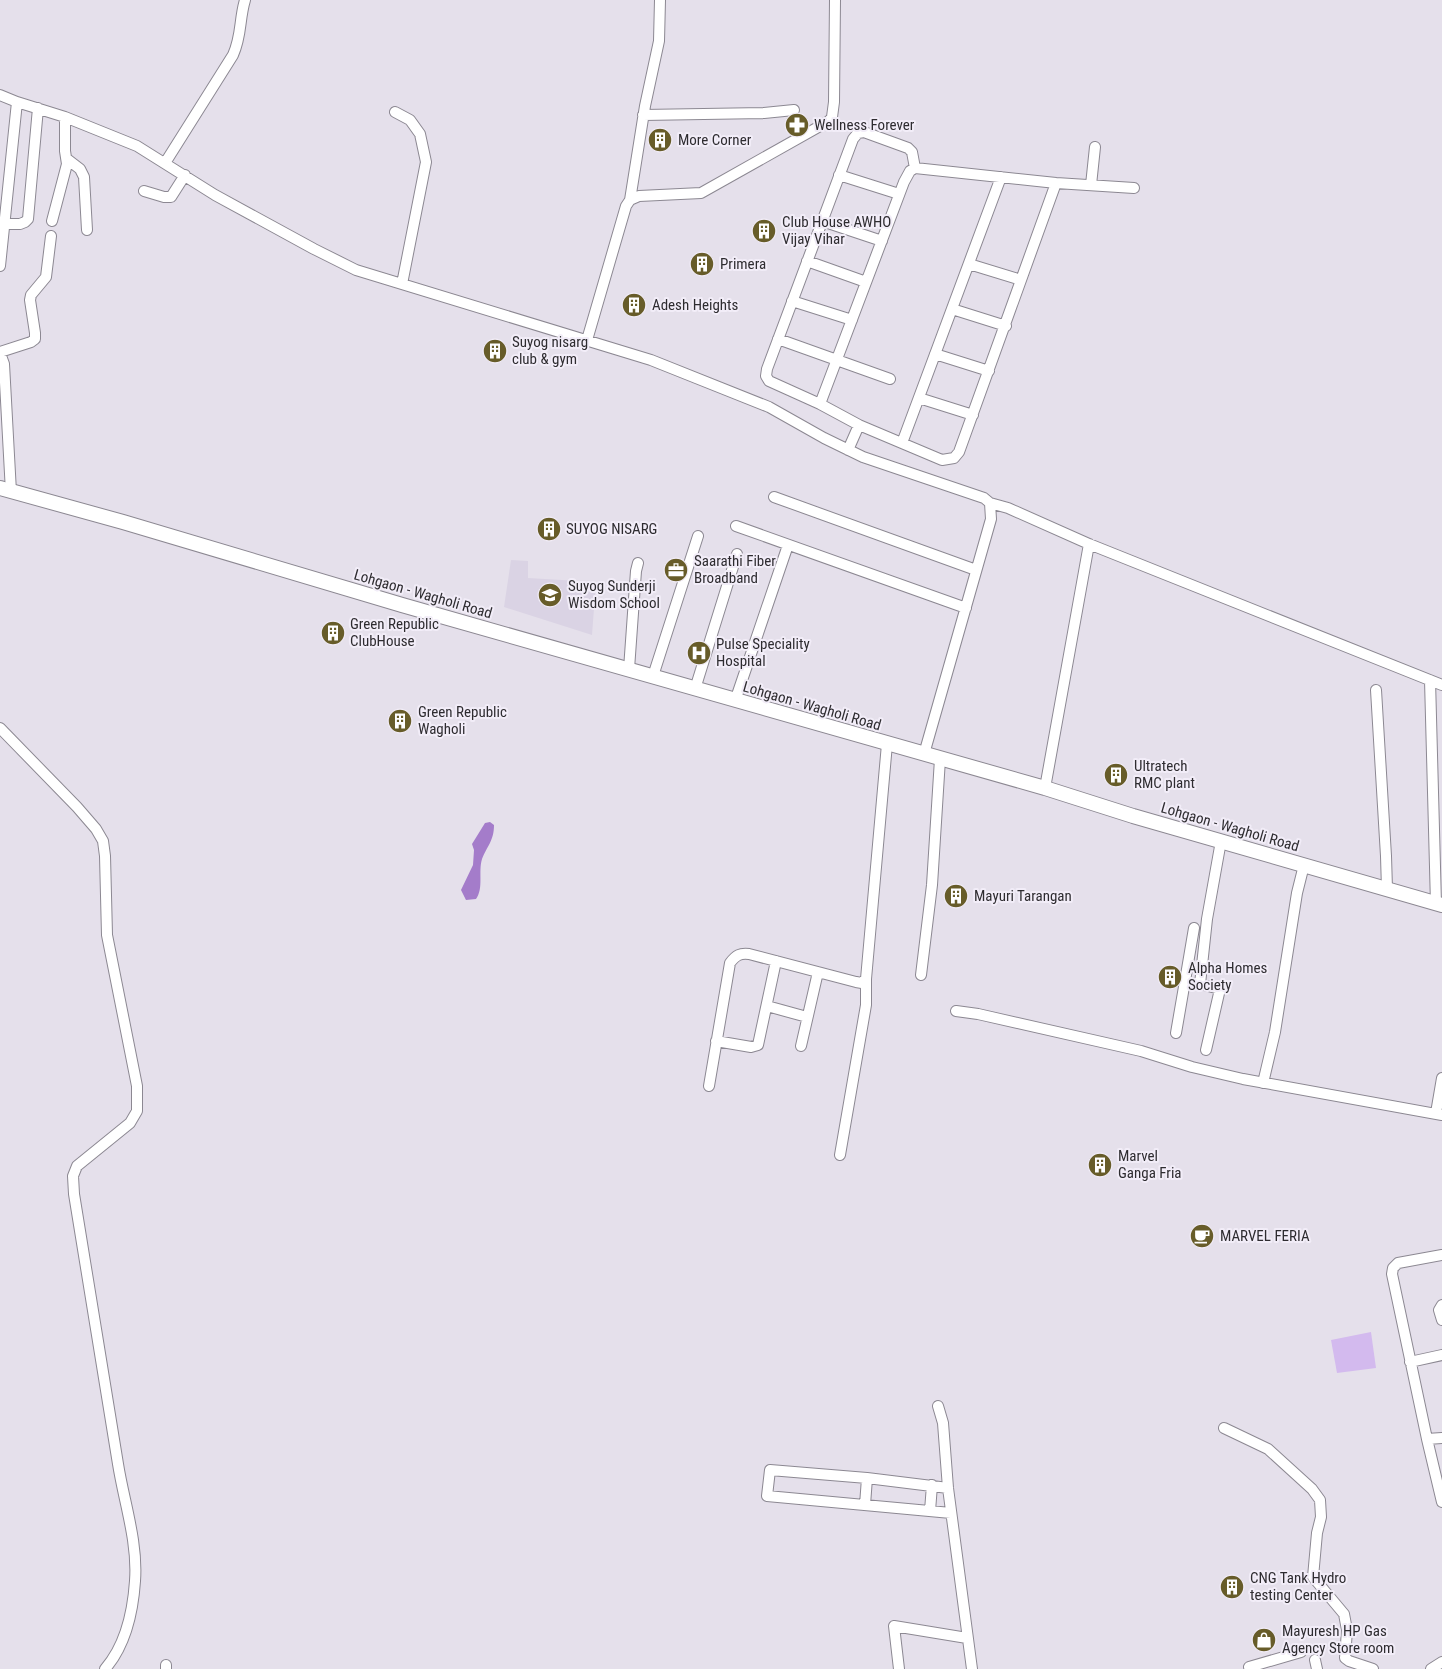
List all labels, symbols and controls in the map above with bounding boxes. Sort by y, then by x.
pharmacy icon: Wellness Forever [784,112,810,138]
place label: Wellness Forever [814,116,915,134]
building icon: More Corner [647,127,673,153]
place label: More Corner [678,131,752,149]
place label: Club House AWHO Vijay Vihar [782,213,891,248]
building icon: Club House AWHO Vijay Vihar [751,218,777,244]
building icon: Primera [689,251,715,277]
place label: Primera [720,255,766,273]
building icon: Adesh Heights [621,292,647,318]
place label: Adesh Heights [652,296,739,314]
place label: Suyog nisarg club & gym [512,333,588,368]
building icon: Suyog nisarg club & gym [482,338,508,364]
building icon: SUYOG NISARG [536,516,562,542]
place label: SUYOG NISARG [566,520,657,538]
place label: Saarathi Fiber Broadband [694,552,776,587]
office icon: Saarathi Fiber Broadband [663,557,689,583]
street label: Lohgaon - Wagholi Road [352,566,494,622]
place label: Suyog Sunderji Wisdom School [568,577,660,612]
school or university icon: Suyog Sunderji Wisdom School [537,582,563,608]
place label: Green Republic ClubHouse [350,615,439,650]
building icon: Green Republic ClubHouse [320,620,346,646]
place label: Pulse Speciality Hospital [716,635,810,670]
hospital icon: Pulse Speciality Hospital [686,640,712,666]
street label: Lohgaon - Wagholi Road [741,678,883,734]
place label: Green Republic Wagholi [418,703,507,738]
building icon: Green Republic Wagholi [387,708,413,734]
place label: Ultratech RMC plant [1134,757,1195,792]
building icon: Ultratech RMC plant [1103,762,1129,788]
street label: Lohgaon - Wagholi Road [1159,799,1301,855]
building icon: Mayuri Tarangan [943,883,969,909]
place label: Mayuri Tarangan [974,887,1072,905]
place label: Alpha Homes Society [1188,959,1268,994]
building icon: Alpha Homes Society [1157,964,1183,990]
place label: Marvel Ganga Fria [1118,1147,1182,1182]
building icon: Marvel Ganga Fria [1087,1152,1113,1178]
cafe icon: MARVEL FERIA [1189,1223,1215,1249]
place label: MARVEL FERIA [1220,1227,1310,1245]
place label: CNG Tank Hydro testing Center [1250,1569,1346,1604]
building icon: CNG Tank Hydro testing Center [1219,1574,1245,1600]
place label: Mayuresh HP Gas Agency Store room [1282,1622,1394,1657]
shop icon: Mayuresh HP Gas Agency Store room [1251,1627,1277,1653]

